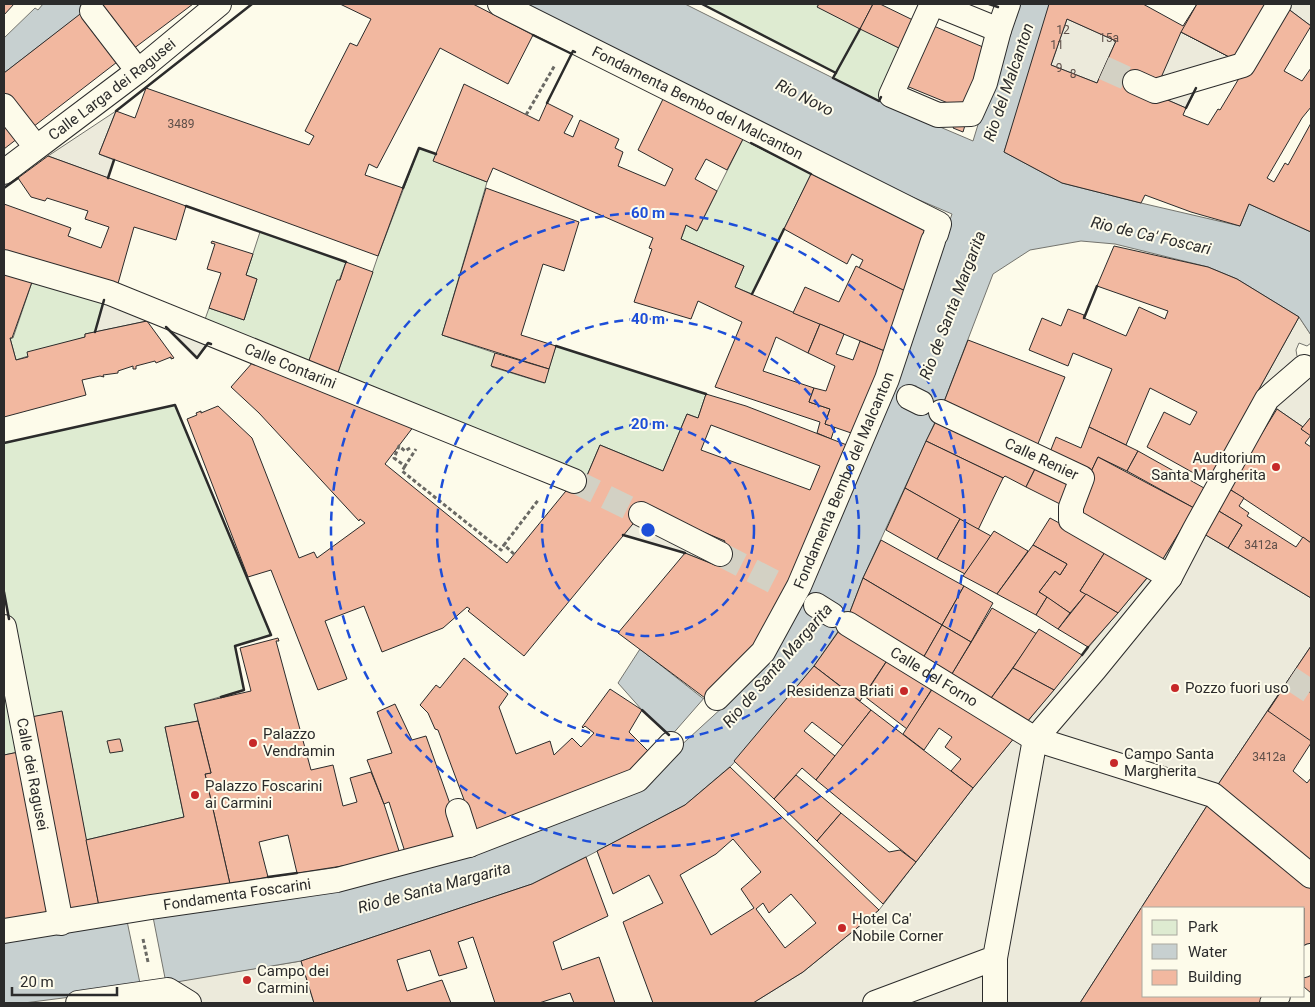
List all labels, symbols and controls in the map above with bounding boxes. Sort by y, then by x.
water label: Rio del Malcanton [979,20,1038,144]
house number: 12 [1056,23,1070,37]
house number: 15a [1099,31,1119,45]
street label: Calle Larga dei Ragusei [45,35,179,144]
house number: 11 [1050,38,1064,52]
street label: Fondamenta Bembo del Malcanton [589,43,806,163]
house number: 9 [1056,61,1062,75]
house number: 8 [1070,67,1077,81]
water label: Rio Novo [773,75,837,120]
house number: 3489 [168,117,194,131]
text: 60 m [631,204,665,222]
water label: Rio de Ca' Foscari [1089,212,1213,259]
water label: Rio de Santa Margarita [915,228,990,382]
text: 40 m [631,310,665,328]
street label: Calle Contarini [242,339,339,393]
street label: Fondamenta Bembo del Malcanton [790,370,898,591]
text: 20 m [631,415,665,433]
street label: Calle Renier [1002,434,1081,484]
place label: Auditorium Santa Margherita [1151,449,1266,484]
marker: Auditorium Santa Margherita [1270,461,1282,473]
centre of rings [639,521,657,539]
house number: 3412a [1244,538,1278,552]
water label: Rio de Santa Margarita [719,600,836,731]
street label: Calle del Forno [887,643,981,711]
place label: Pozzo fuori uso [1185,679,1289,697]
place label: Residenza Briati [787,682,894,700]
marker: Pozzo fuori uso [1169,682,1181,694]
marker: Residenza Briati [898,685,910,697]
street label: Calle dei Ragusei [13,716,52,832]
place label: Palazzo Vendramin [263,725,335,760]
marker: Palazzo Vendramin [247,737,259,749]
place label: Campo Santa Margherita [1124,745,1214,780]
house number: 3412a [1252,750,1286,764]
marker: Campo Santa Margherita [1108,757,1120,769]
place label: Palazzo Foscarini ai Carmini [205,777,323,812]
marker: Palazzo Foscarini ai Carmini [189,789,201,801]
water label: Rio de Santa Margarita [356,858,513,917]
street label: Fondamenta Foscarini [162,875,312,914]
legend [1142,907,1305,997]
place label: Hotel Ca' Nobile Corner [852,910,943,945]
text: Park [1188,918,1219,936]
marker: Hotel Ca' Nobile Corner [836,922,848,934]
text: Water [1188,943,1227,961]
place label: Campo dei Carmini [257,962,329,997]
scale bar [12,964,118,996]
text: Building [1188,968,1242,986]
text: 20 m [20,973,54,991]
marker: Campo dei Carmini [241,974,253,986]

